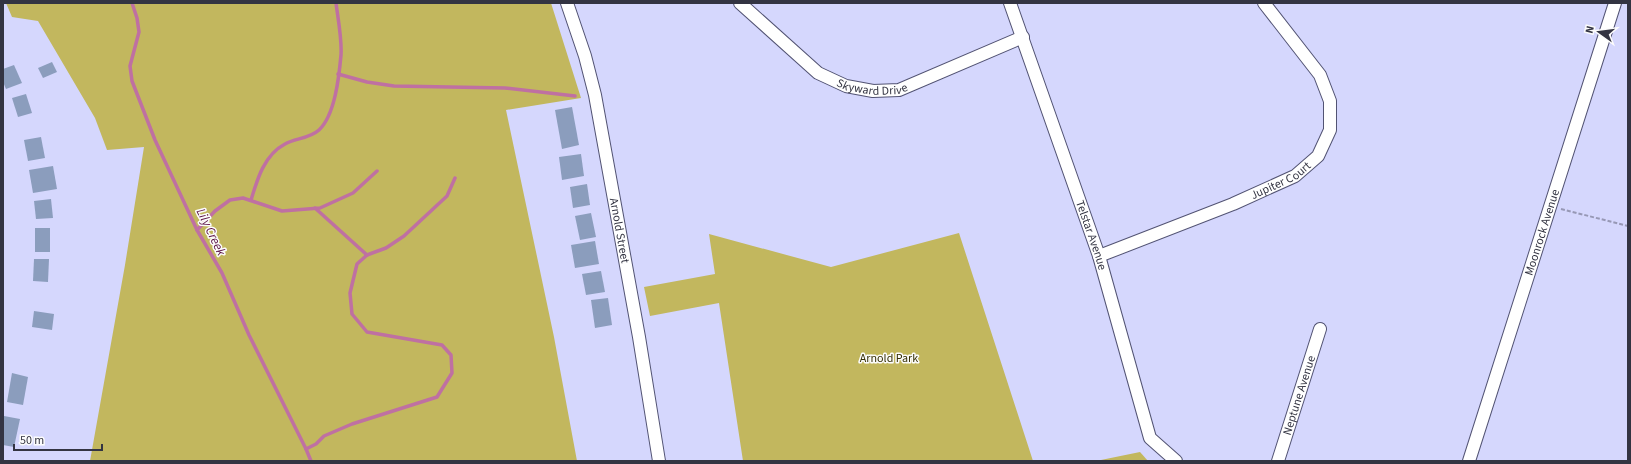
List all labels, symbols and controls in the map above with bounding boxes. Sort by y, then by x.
north arrow [1579,12,1619,52]
text: N [1582,24,1598,35]
street label: Skyward Drive [834,74,910,100]
street label: Jupiter Court [1248,157,1315,204]
street label: Moonrock Avenue [1520,187,1564,278]
street label: Arnold Street [605,197,634,265]
street label: Telstar Avenue [1072,198,1111,272]
water label: Lily Creek [192,205,231,260]
park label: Arnold Park [860,350,918,367]
street label: Neptune Avenue [1278,353,1320,437]
scale bar [14,426,102,452]
text: 50 m [20,432,44,449]

